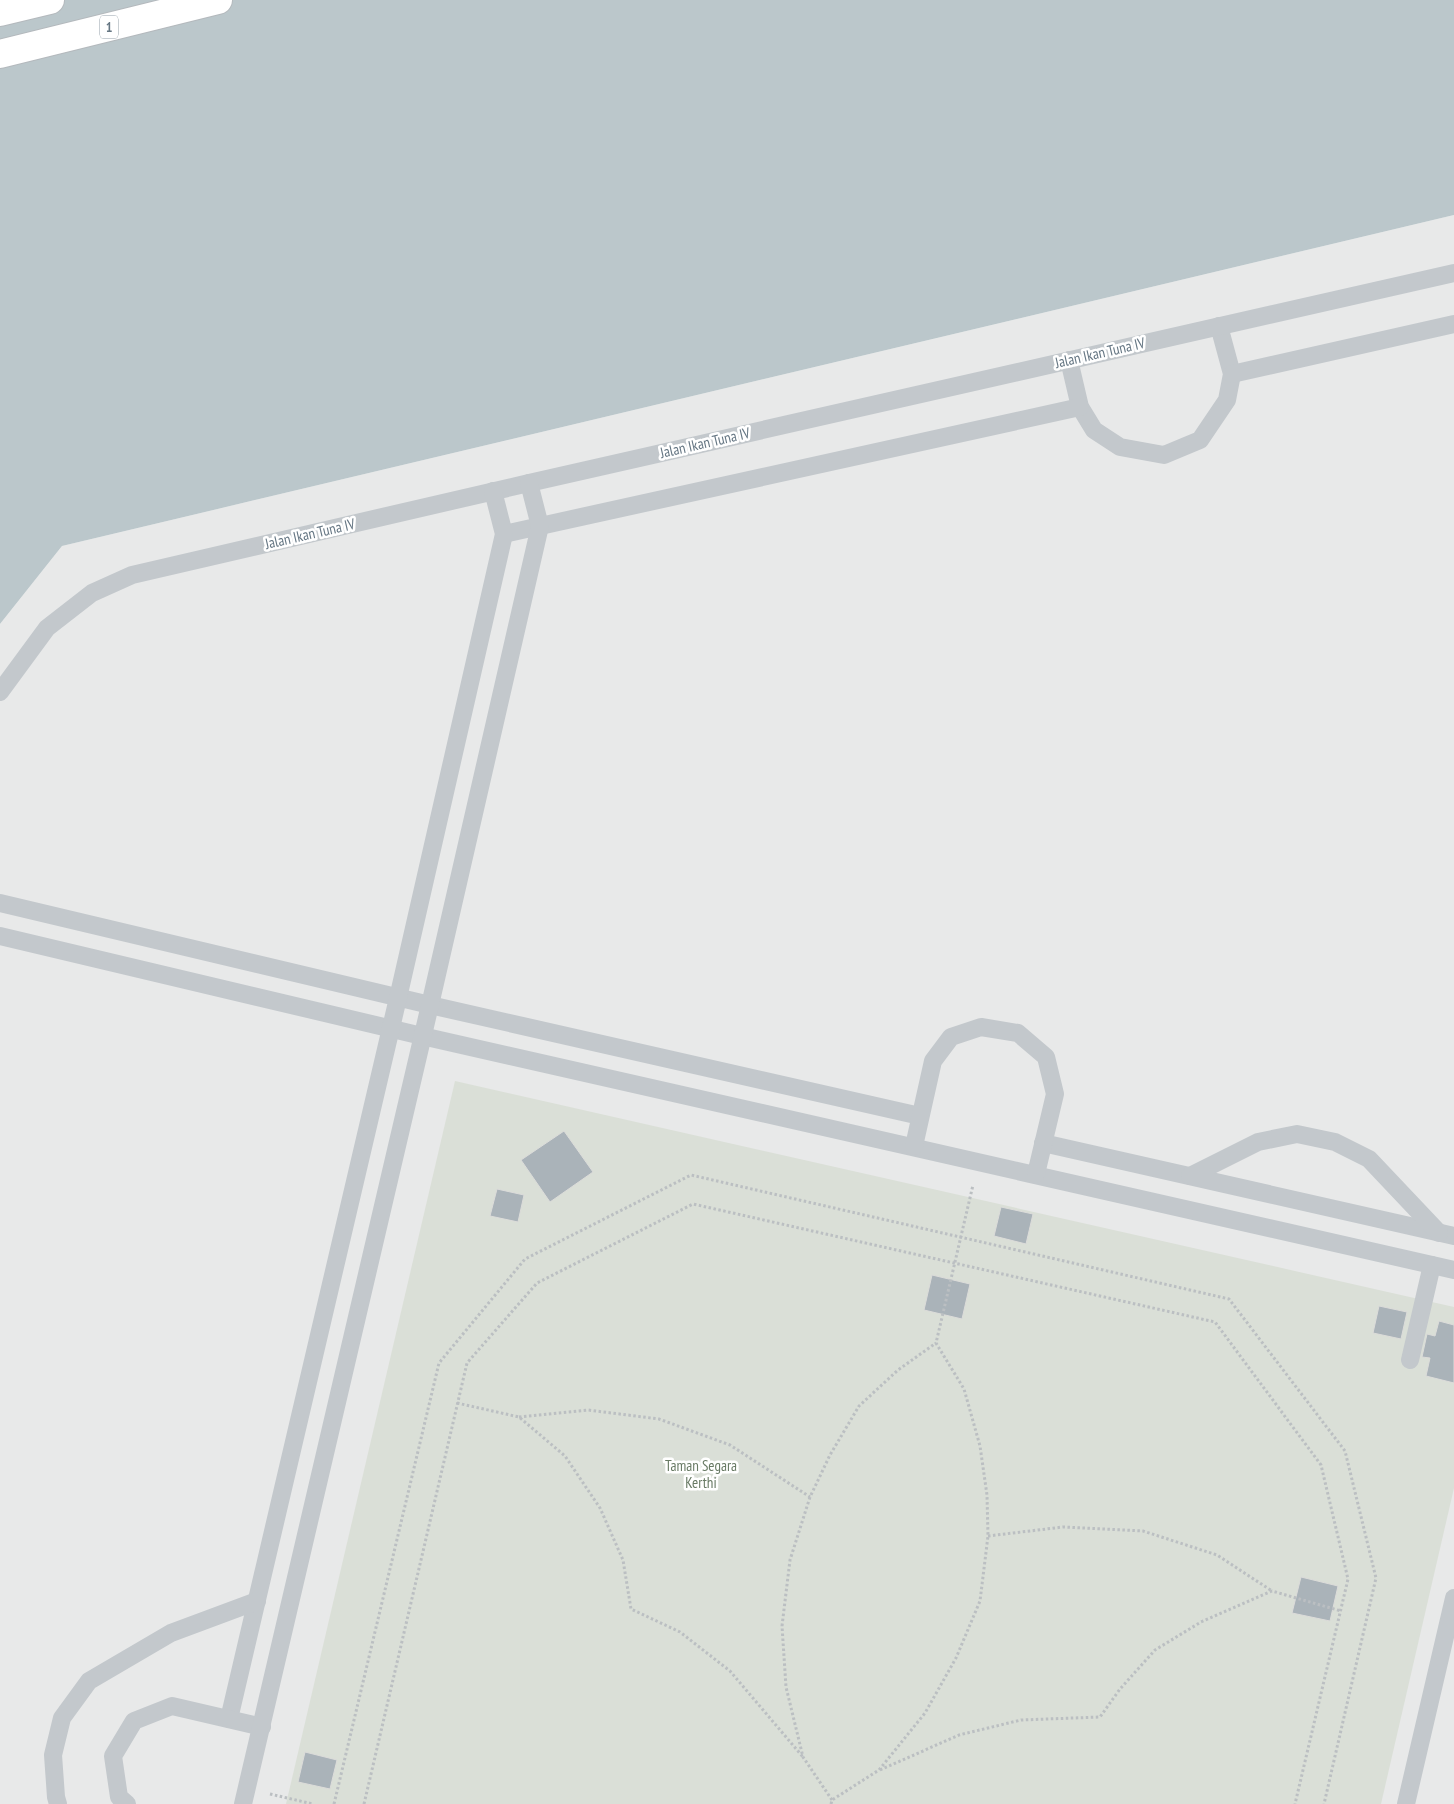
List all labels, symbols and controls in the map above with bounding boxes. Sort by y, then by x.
road number: 1 [100,16,118,38]
street label: Jalan Ikan Tuna IV [1052,333,1147,372]
street label: Jalan Ikan Tuna IV [657,423,752,462]
street label: Jalan Ikan Tuna IV [262,514,357,553]
park label: Taman Segara Kerthi [665,1456,737,1492]

